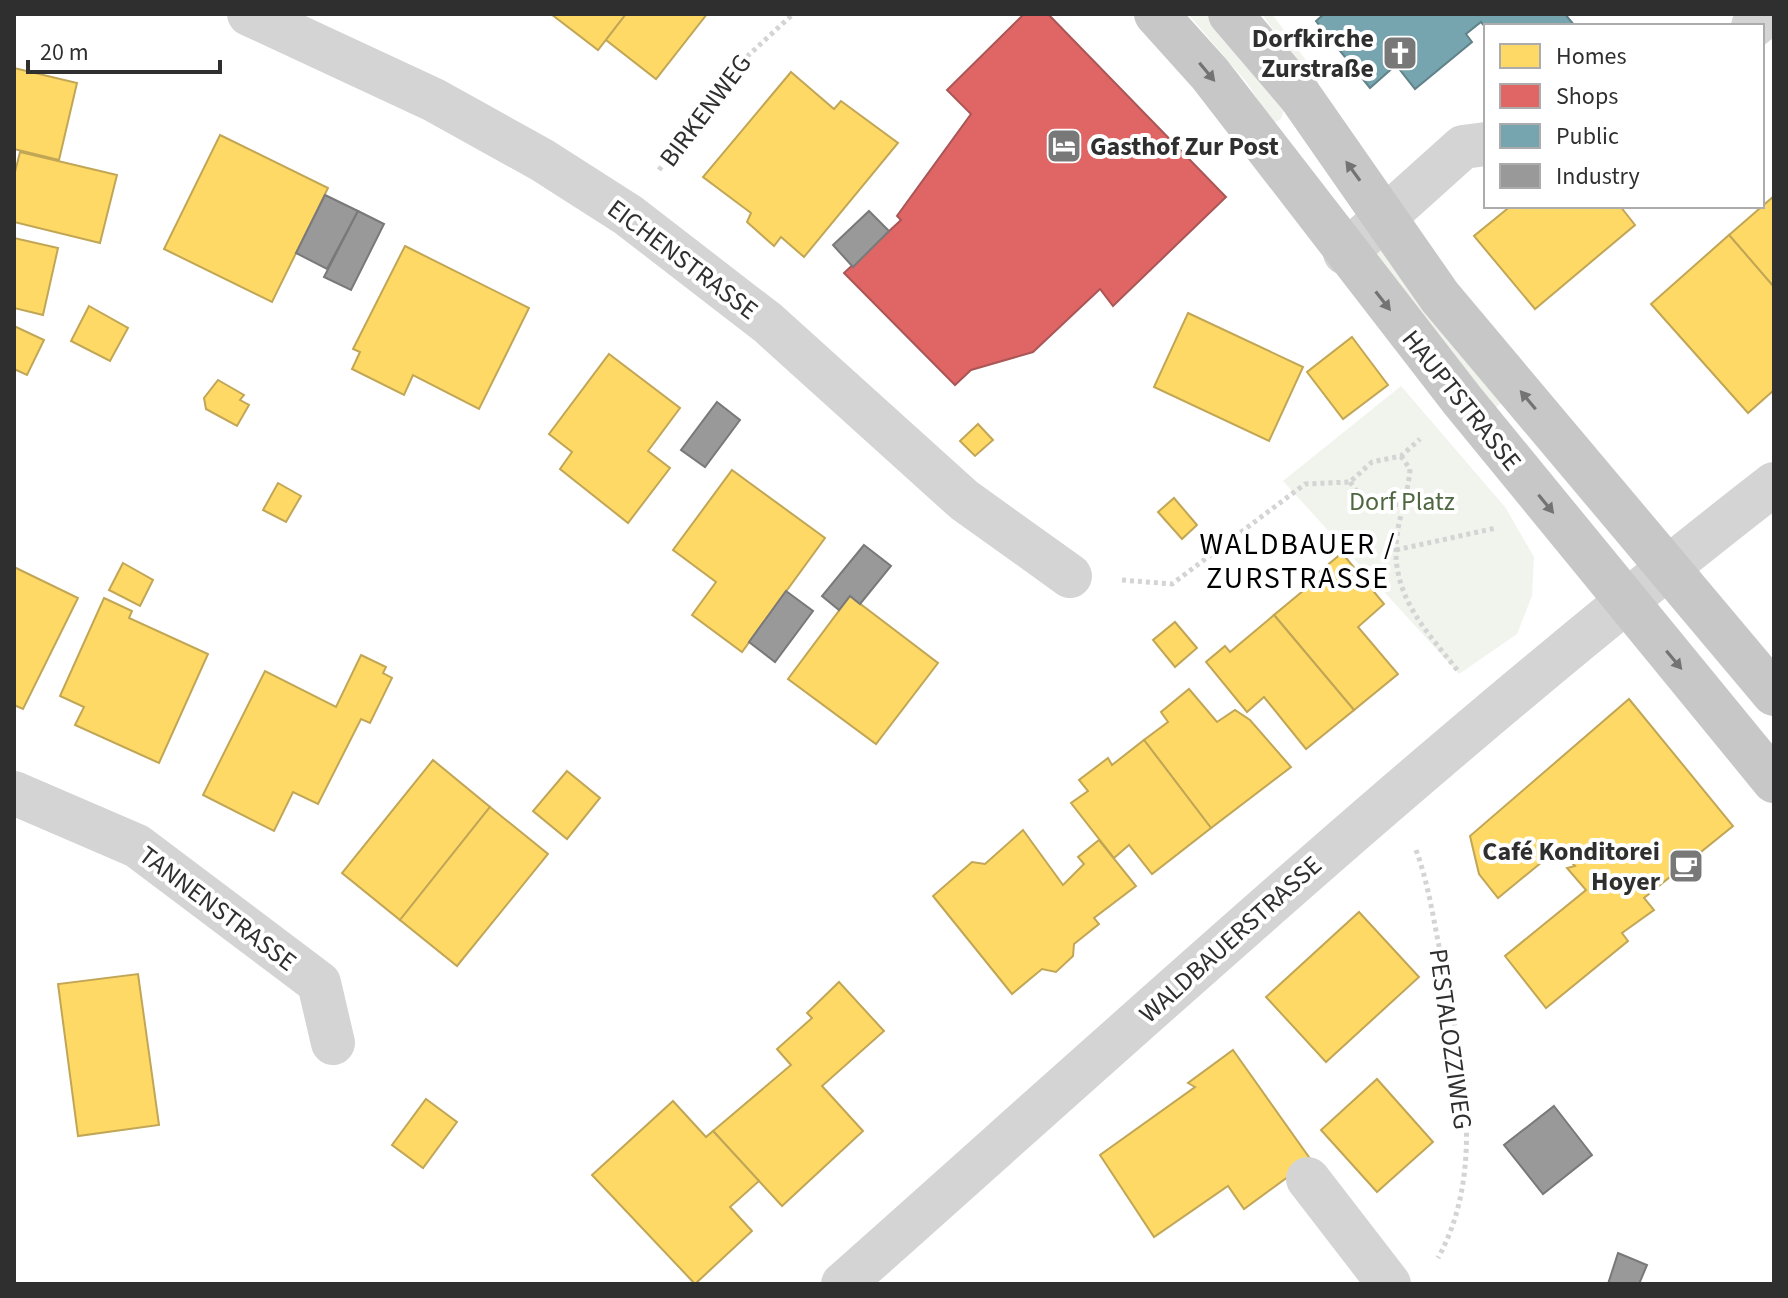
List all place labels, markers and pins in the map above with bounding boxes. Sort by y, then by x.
place label: Dorfkirche Zurstraße [1252,20,1374,87]
church icon: Dorfkirche Zurstraße [1381,34,1419,72]
hotel icon: Gasthof Zur Post [1045,127,1083,165]
place label: Gasthof Zur Post [1090,128,1279,165]
place label: Café Konditorei Hoyer [1482,833,1661,900]
cafe icon: Café Konditorei Hoyer [1667,847,1705,885]

